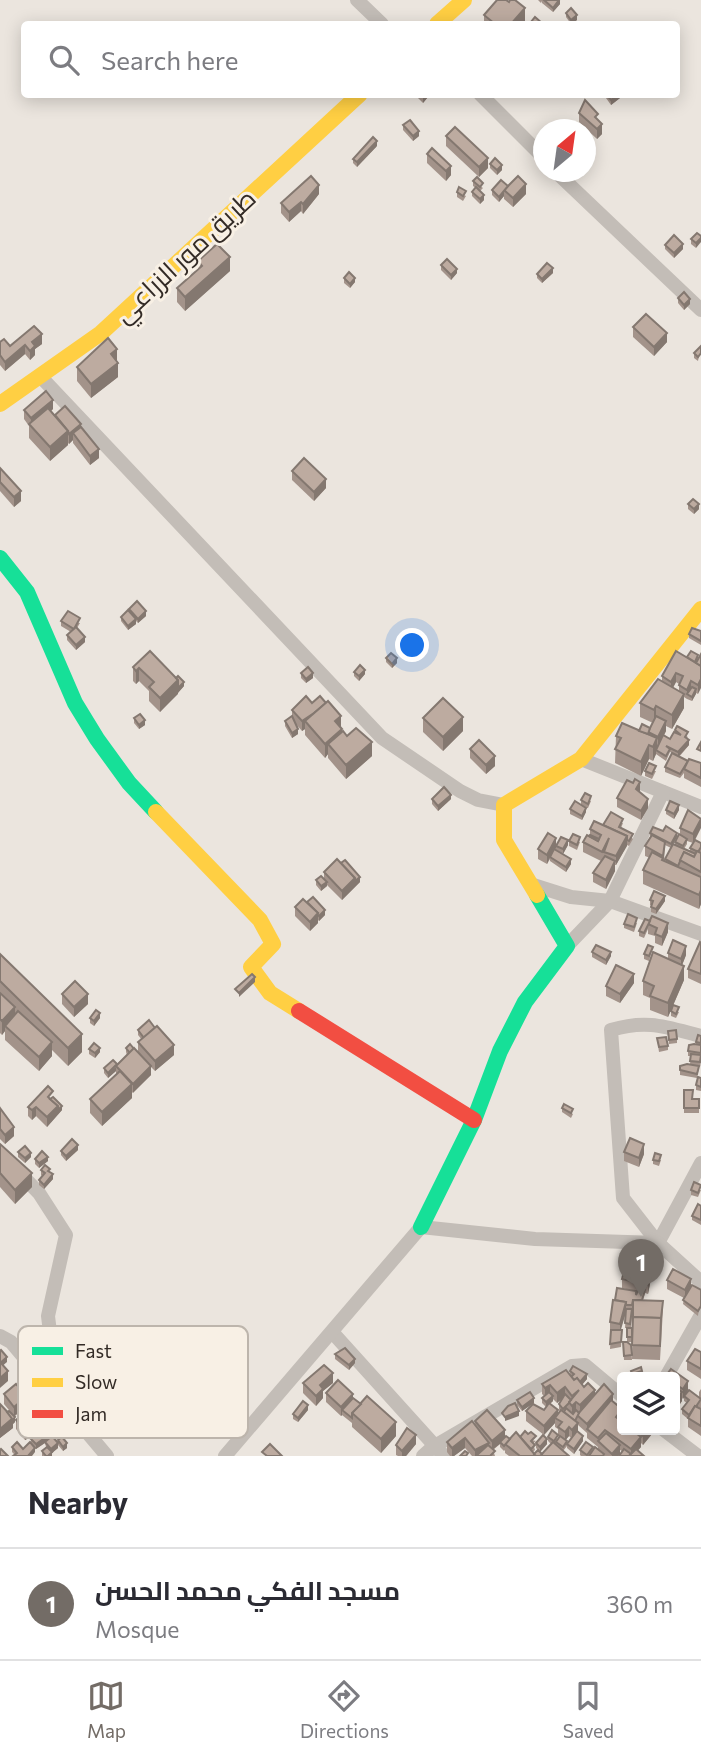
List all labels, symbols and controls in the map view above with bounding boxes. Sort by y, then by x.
search box [21,21,680,98]
icon: search [45,41,83,79]
text: Search here [101,44,239,75]
north arrow [533,119,596,182]
street label: طريق مور الزراعي [107,181,266,333]
your location [395,628,429,662]
pin: 1 [618,1239,664,1297]
legend [18,1326,248,1438]
text: Fast [75,1339,112,1362]
text: Slow [75,1370,117,1393]
map controls [617,1372,680,1435]
button: layers [617,1372,680,1435]
text: Jam [75,1402,107,1425]
text: Nearby [28,1483,128,1520]
text: مسجد الفكي محمد الحسن [95,1574,400,1605]
text: 1 [46,1590,56,1618]
text: 360 m [606,1590,673,1618]
text: Mosque [95,1615,179,1643]
tab: Map [87,1677,126,1742]
tab: Directions [300,1677,389,1742]
tab: Saved [563,1677,614,1742]

